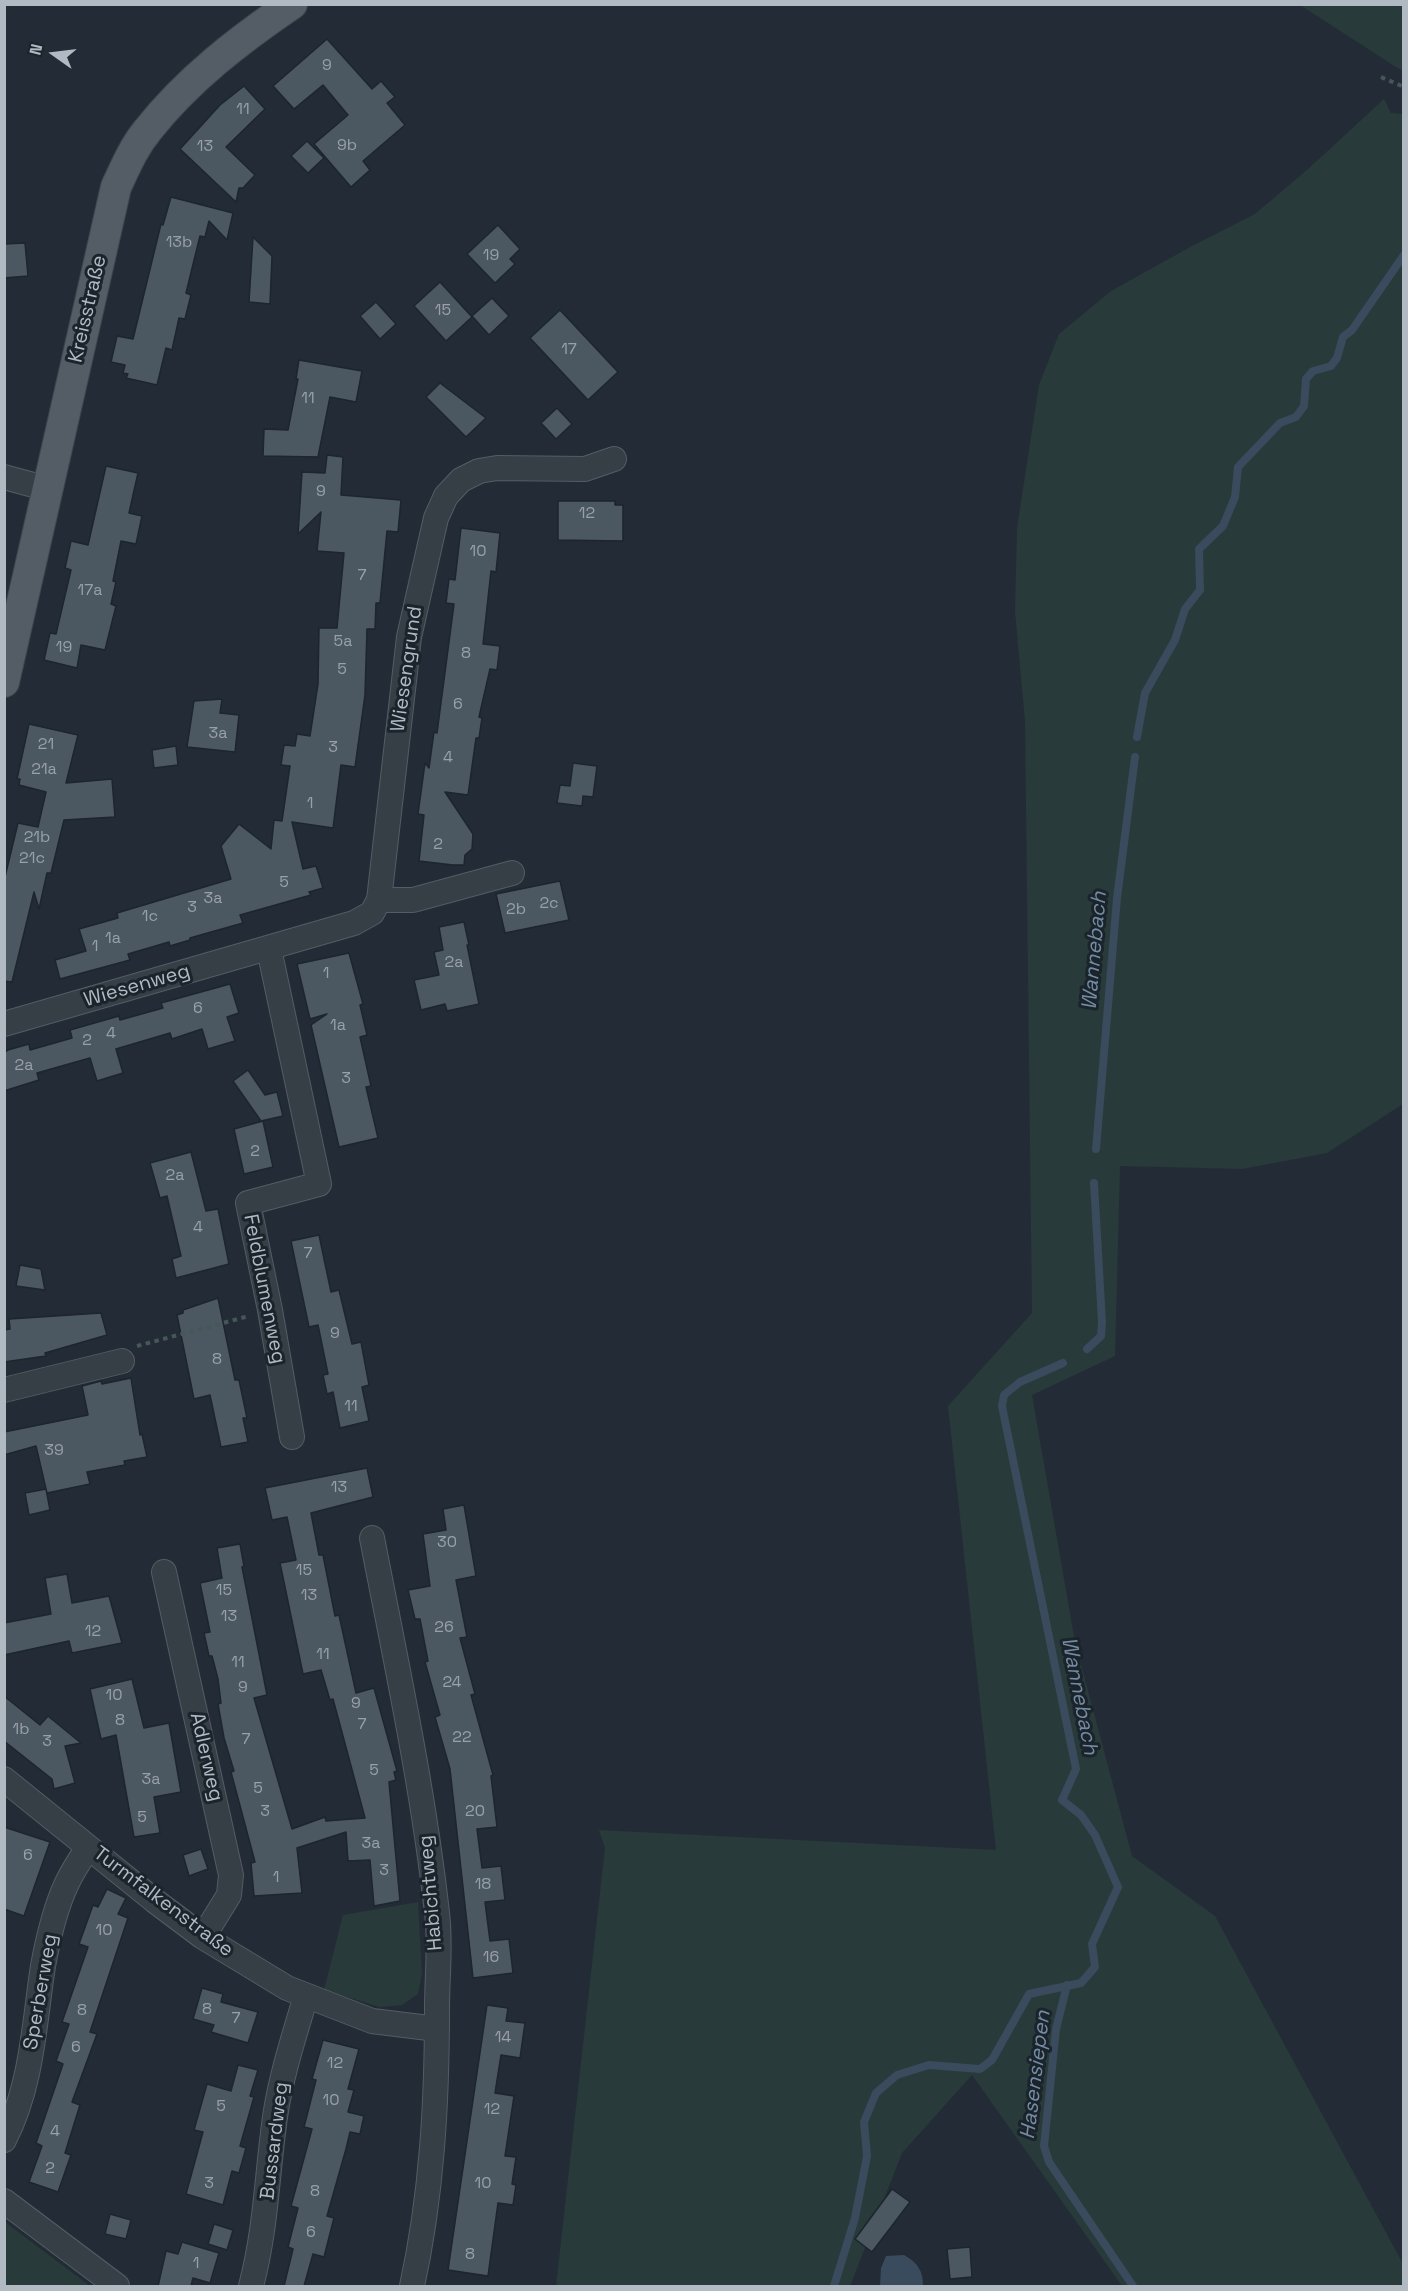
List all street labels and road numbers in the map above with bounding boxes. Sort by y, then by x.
street label: Kreisstraße [64,253,112,365]
street label: Wiesengrund [386,605,428,733]
street label: Wiesenweg [81,959,193,1013]
street label: Feldblumenweg [238,1212,290,1366]
street label: Adlerweg [184,1710,228,1804]
street label: Habichtweg [414,1834,448,1952]
street label: Turmfalkenstraße [88,1842,238,1962]
street label: Sperberweg [19,1932,63,2052]
street label: Bussardweg [256,2081,294,2201]

